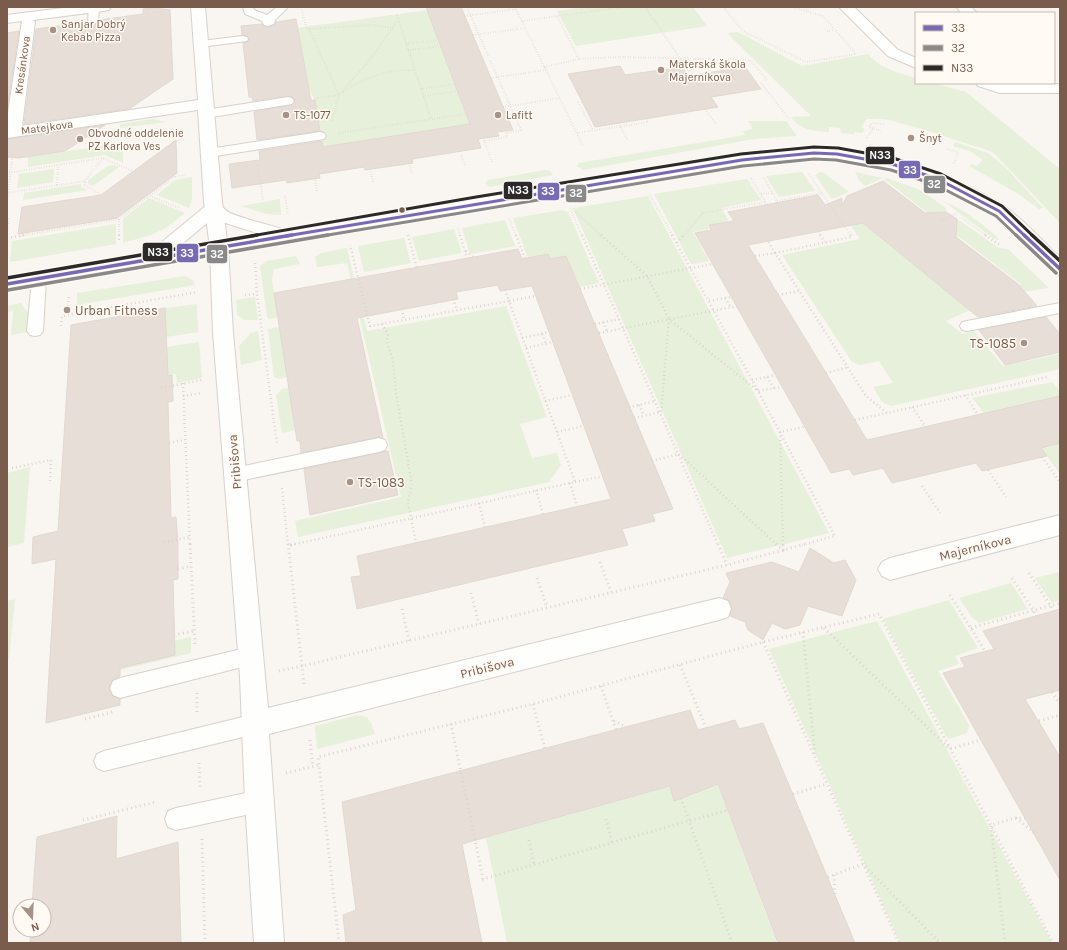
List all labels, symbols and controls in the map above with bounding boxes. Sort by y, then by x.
legend [915,12,1055,84]
place label: Sanjar Dobrý Kebab Pizza [61,18,125,44]
text: 33 [951,21,965,35]
marker: Sanjar Dobrý Kebab Pizza [48,25,58,35]
street label: Kresánkova [12,35,33,95]
text: 32 [951,41,965,55]
place label: Materská škola Majerníkova [669,58,746,84]
text: N33 [951,61,973,75]
marker: Materská škola Majerníkova [656,65,666,75]
place label: TS-1077 [294,109,330,122]
place label: Lafitt [506,109,533,122]
marker: TS-1077 [281,110,291,120]
marker: Lafitt [493,110,503,120]
street label: Matejkova [20,117,74,138]
place label: Obvodné oddelenie PZ Karlova Ves [88,127,184,153]
place label: Šnyt [919,130,942,145]
marker: Šnyt [906,133,916,143]
marker: Obvodné oddelenie PZ Karlova Ves [75,134,85,144]
line badge: N33 [865,146,895,165]
text: N33 [869,149,891,162]
line badge: 33 [898,160,921,179]
text: 33 [903,164,917,177]
line badge: 32 [923,175,946,194]
text: 32 [927,178,941,191]
line badge: N33 [503,181,533,200]
line badge: 33 [537,182,560,201]
text: N33 [507,184,529,197]
line badge: 32 [565,184,587,203]
text: 33 [541,185,555,198]
text: 32 [569,187,583,200]
unlabelled marker [397,205,407,215]
line badge: N33 [142,242,173,262]
line badge: 33 [176,243,199,263]
line badge: 32 [206,244,228,264]
text: N33 [147,246,169,259]
text: 33 [180,247,194,260]
text: 32 [210,248,224,261]
place label: Urban Fitness [75,303,158,318]
marker: Urban Fitness [62,305,72,315]
place label: TS-1085 [970,336,1016,351]
marker: TS-1085 [1019,338,1029,348]
street label: Pribišova [225,434,244,490]
place label: TS-1083 [358,475,405,490]
marker: TS-1083 [345,477,355,487]
street label: Majerníkova [938,531,1013,564]
street label: Pribišova [459,654,516,681]
north arrow [12,898,52,938]
text: N [29,920,41,934]

